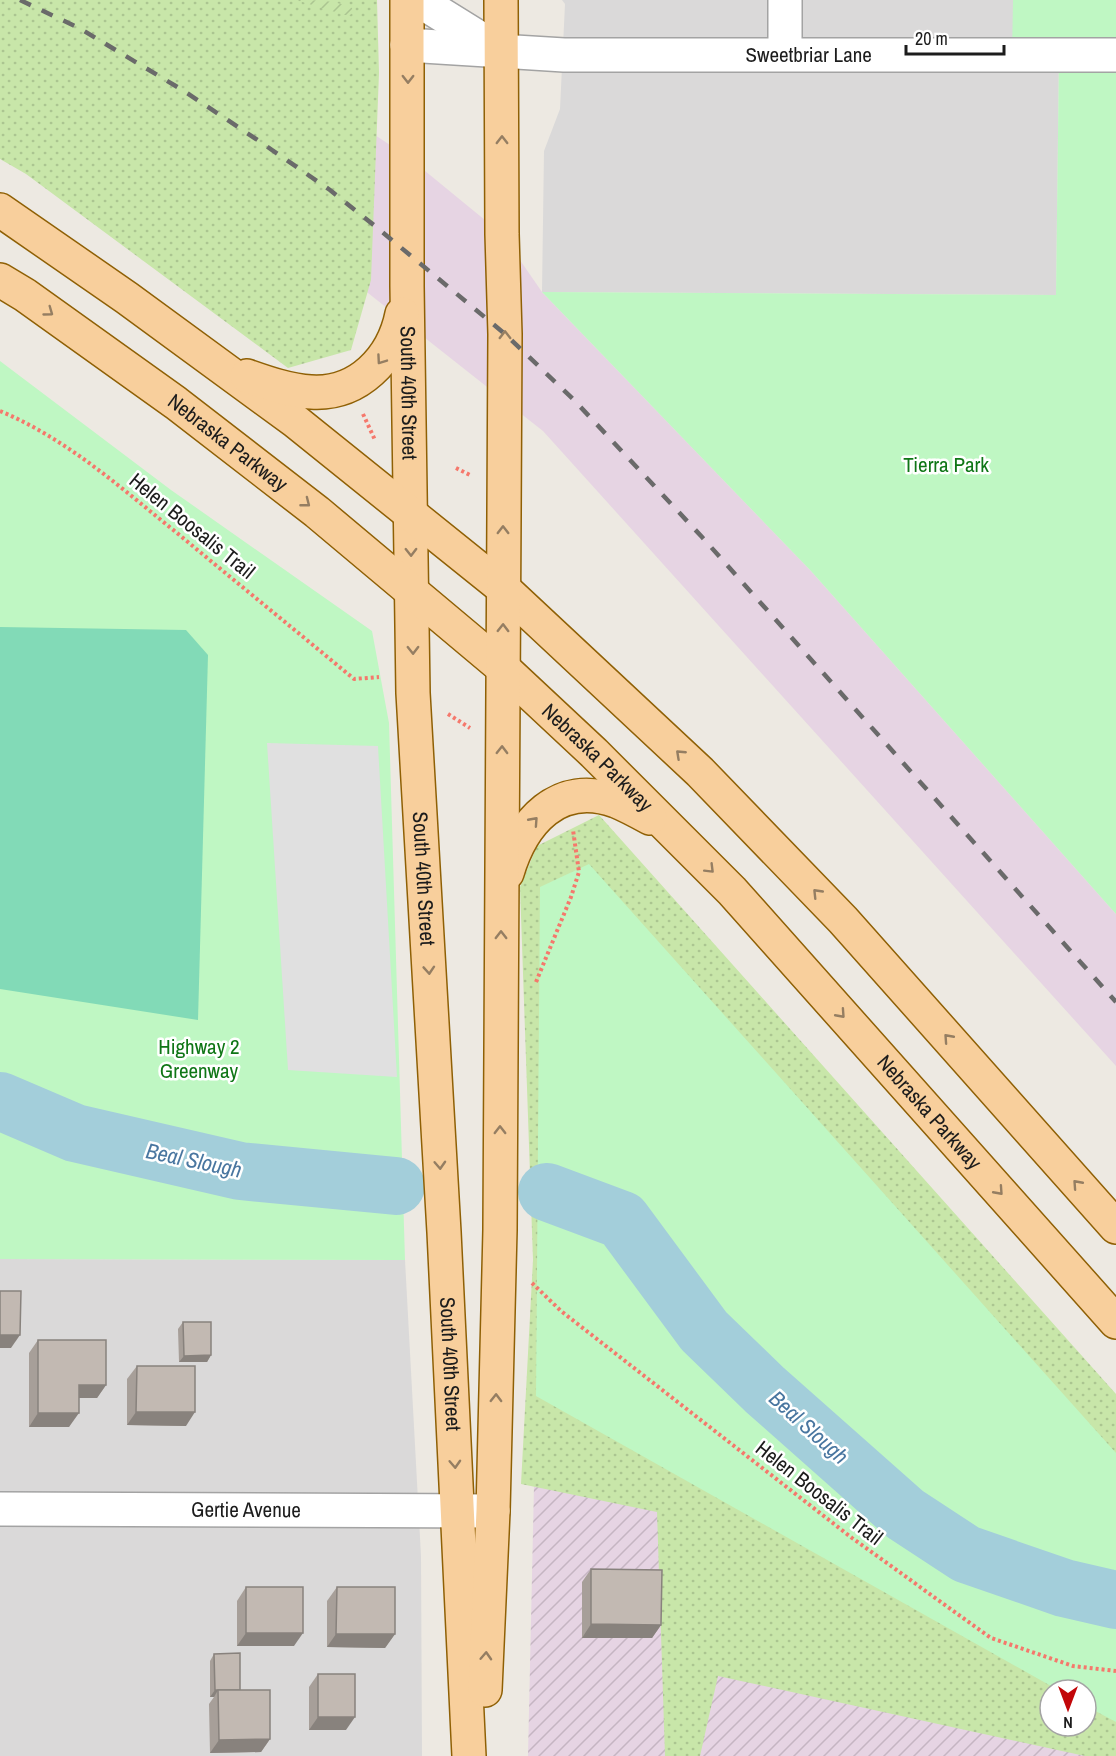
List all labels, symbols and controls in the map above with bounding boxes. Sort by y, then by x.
scale bar [906,18,1004,56]
text: 20 m [915,26,948,51]
street label: Sweetbriar Lane [745,40,872,69]
one-way arrow [401,75,414,84]
one-way arrow [495,136,508,145]
one-way arrow [42,305,53,316]
street label: South 40th Street [394,326,425,460]
one-way arrow [499,331,511,340]
one-way arrow [377,354,388,365]
street label: Nebraska Parkway [162,387,294,498]
park label: Tierra Park [903,450,989,479]
street label: Helen Boosalis Trail [123,466,261,585]
one-way arrow [300,496,311,507]
one-way arrow [497,526,509,535]
one-way arrow [404,548,417,557]
one-way arrow [497,624,509,633]
one-way arrow [406,645,419,654]
street label: Nebraska Parkway [536,697,660,818]
one-way arrow [496,745,508,754]
one-way arrow [677,750,687,761]
street label: South 40th Street [406,811,443,947]
one-way arrow [527,817,538,828]
one-way arrow [703,862,714,873]
one-way arrow [813,890,824,900]
one-way arrow [495,930,507,939]
one-way arrow [422,966,435,975]
one-way arrow [834,1007,845,1018]
park label: Highway 2 Greenway [158,1032,240,1085]
one-way arrow [944,1034,955,1045]
street label: Nebraska Parkway [871,1048,989,1176]
one-way arrow [494,1125,506,1134]
water label: Beal Slough [143,1135,245,1185]
one-way arrow [434,1160,447,1169]
one-way arrow [1073,1180,1084,1191]
one-way arrow [992,1184,1003,1194]
street label: South 40th Street [433,1296,468,1432]
water label: Beal Slough [763,1383,855,1471]
one-way arrow [489,1393,502,1402]
street label: Helen Boosalis Trail [750,1434,889,1551]
one-way arrow [449,1460,462,1469]
street label: Gertie Avenue [191,1495,301,1524]
one-way arrow [480,1651,493,1660]
north arrow [1038,1678,1098,1738]
text: N [1063,1712,1073,1734]

